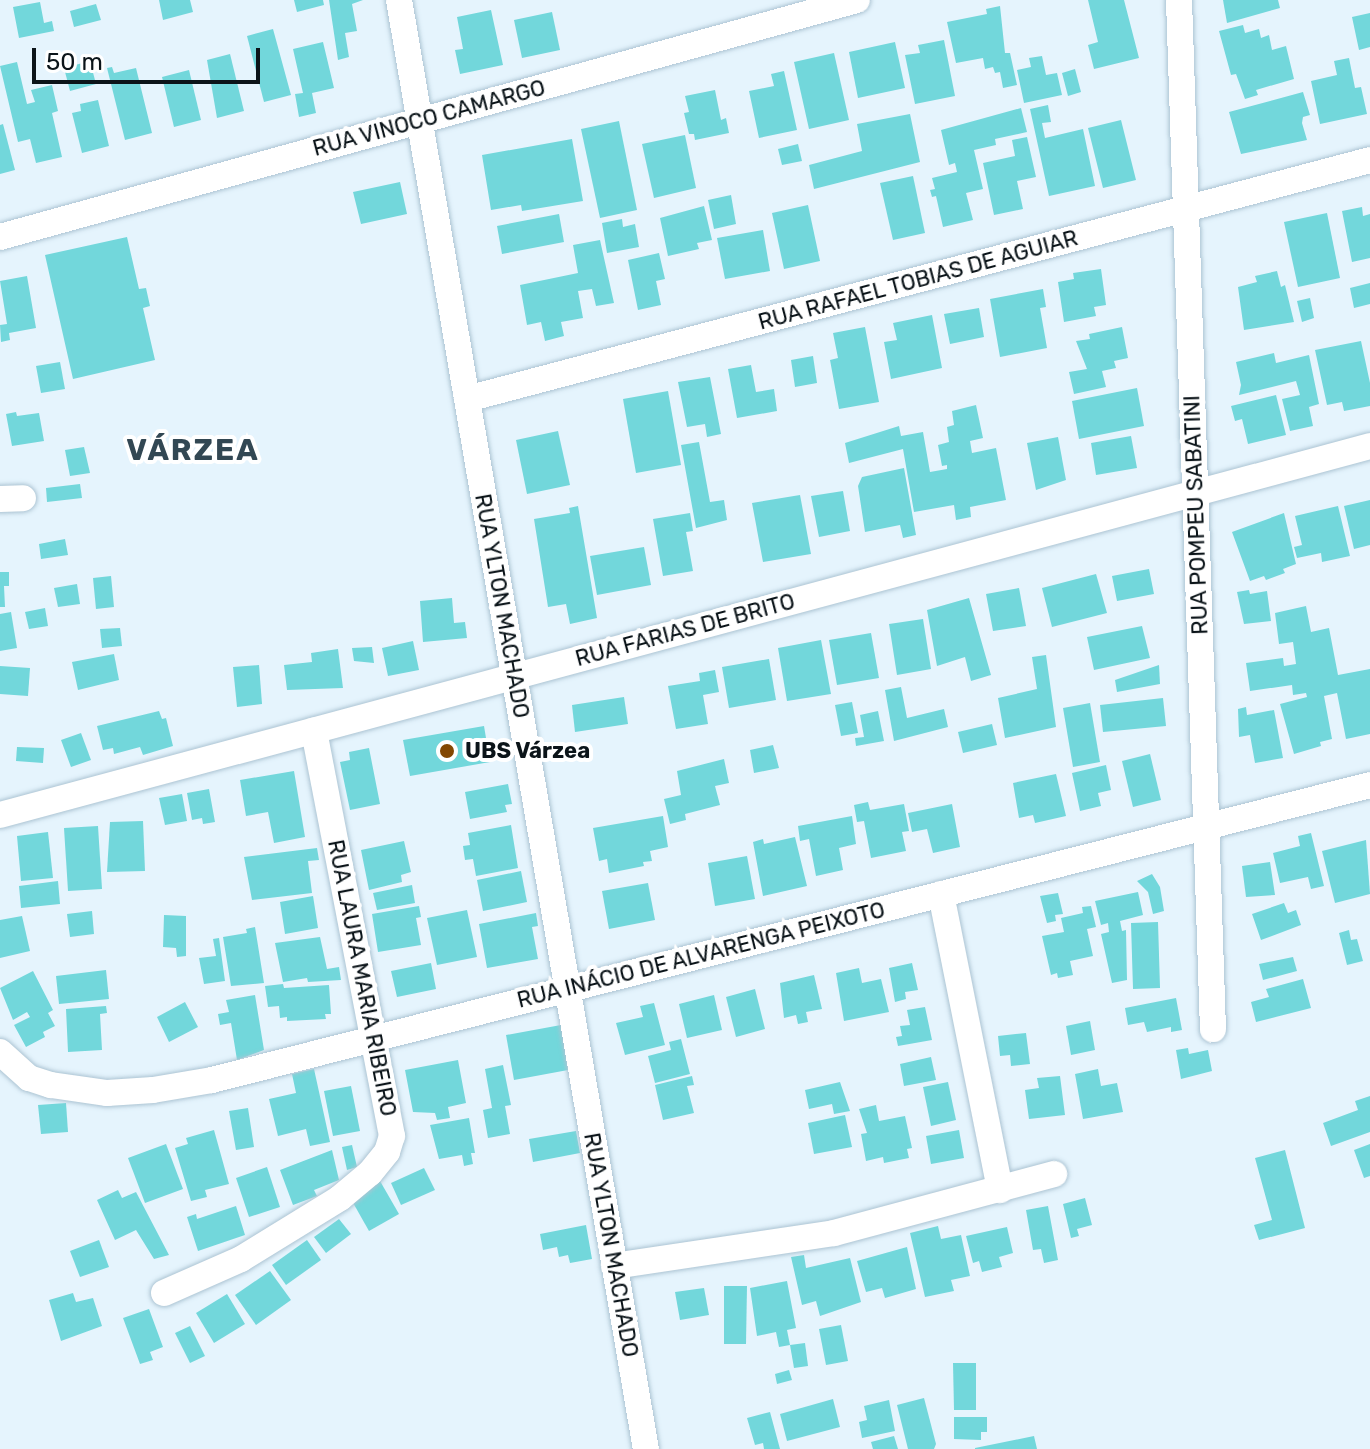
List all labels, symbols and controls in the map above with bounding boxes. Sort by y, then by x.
scale bar [36,32,264,82]
text: 50 m [46,48,103,76]
street label: RUA VINOCO CAMARGO [309,74,549,162]
street label: RUA RAFAEL TOBIAS DE AGUIAR [754,224,1082,336]
street label: RUA POMPEU SABATINI [1179,394,1213,636]
district label: VÁRZEA [126,432,260,468]
street label: RUA YLTON MACHADO [469,491,535,721]
street label: RUA FARIAS DE BRITO [572,588,798,672]
place label: UBS Várzea [465,738,591,764]
marker: UBS Várzea [436,740,458,762]
street label: RUA LAURA MARIA RIBEIRO [322,837,402,1119]
street label: RUA INÁCIO DE ALVARENGA PEIXOTO [513,896,889,1014]
street label: RUA YLTON MACHADO [578,1130,644,1360]

